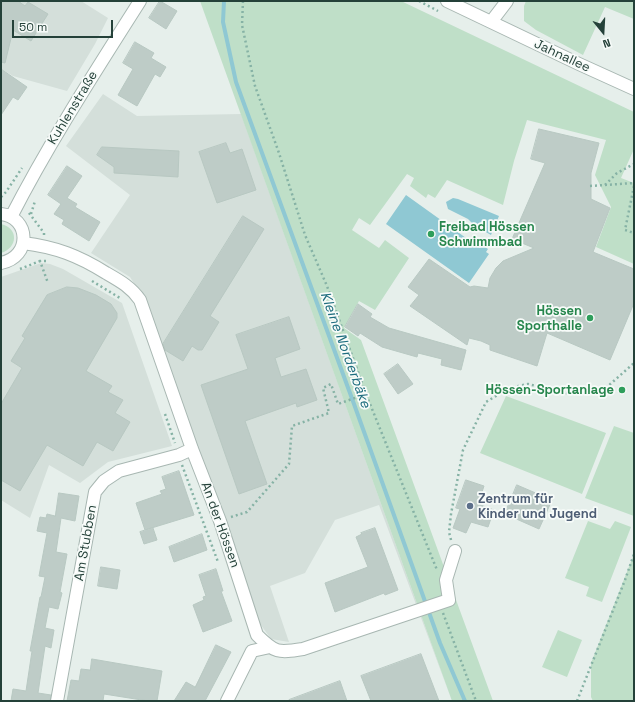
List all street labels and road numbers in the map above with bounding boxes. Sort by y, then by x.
street label: Jahnallee [531,36,593,76]
street label: Kuhlenstraße [45,68,101,148]
street label: An der Hössen [197,480,243,570]
street label: Am Stubben [72,504,100,582]

